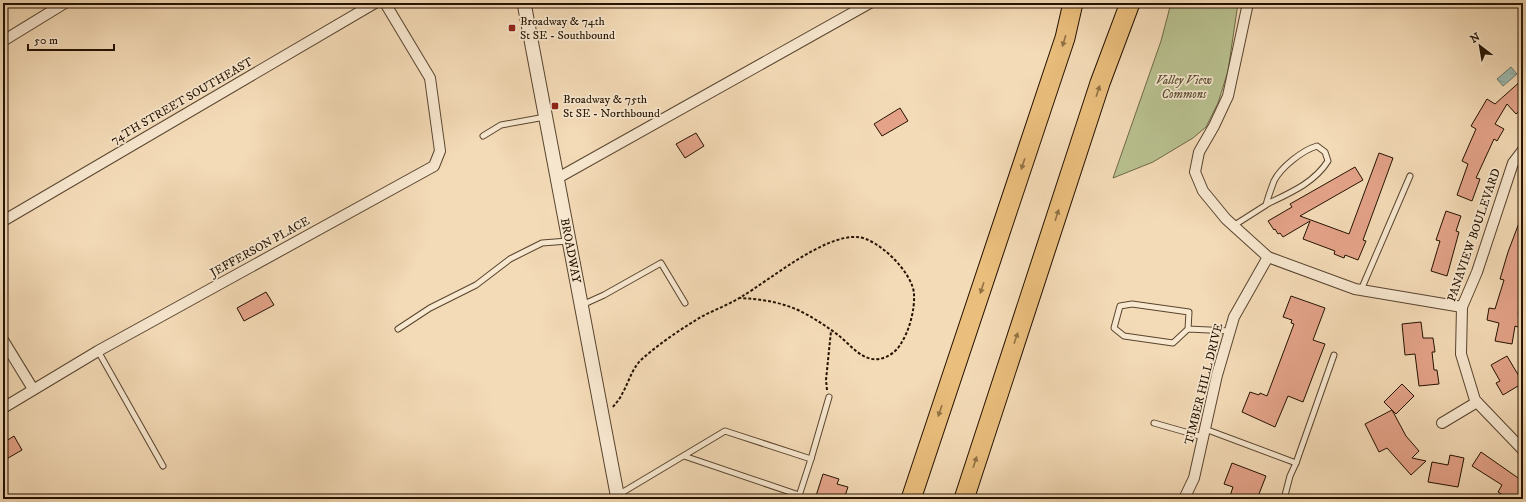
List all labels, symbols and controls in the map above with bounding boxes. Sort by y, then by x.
place label: Broadway & 74th St SE - Southbound [520,14,615,43]
marker: Broadway & 74th St SE - Southbound [507,23,517,33]
scale bar [28,26,114,52]
north arrow [1460,26,1500,66]
text: N [1468,30,1483,47]
text: 50 m [34,33,58,48]
one-way arrow [1061,35,1067,47]
street label: 74TH STREET SOUTHEAST [108,54,256,148]
park label: Valley View Commons [1156,73,1212,102]
one-way arrow [1095,85,1101,97]
place label: Broadway & 75th St SE - Northbound [563,92,660,121]
marker: Broadway & 75th St SE - Northbound [550,101,560,111]
one-way arrow [1020,159,1026,171]
street label: PANAVIEW BOULEVARD [1444,166,1504,304]
one-way arrow [1054,209,1060,221]
street label: JEFFERSON PLACE [207,213,313,281]
street label: BROADWAY [557,217,585,285]
one-way arrow [978,282,984,294]
street label: TIMBER HILL DRIVE [1182,321,1226,446]
one-way arrow [1013,332,1019,344]
one-way arrow [937,405,943,417]
one-way arrow [972,455,978,467]

